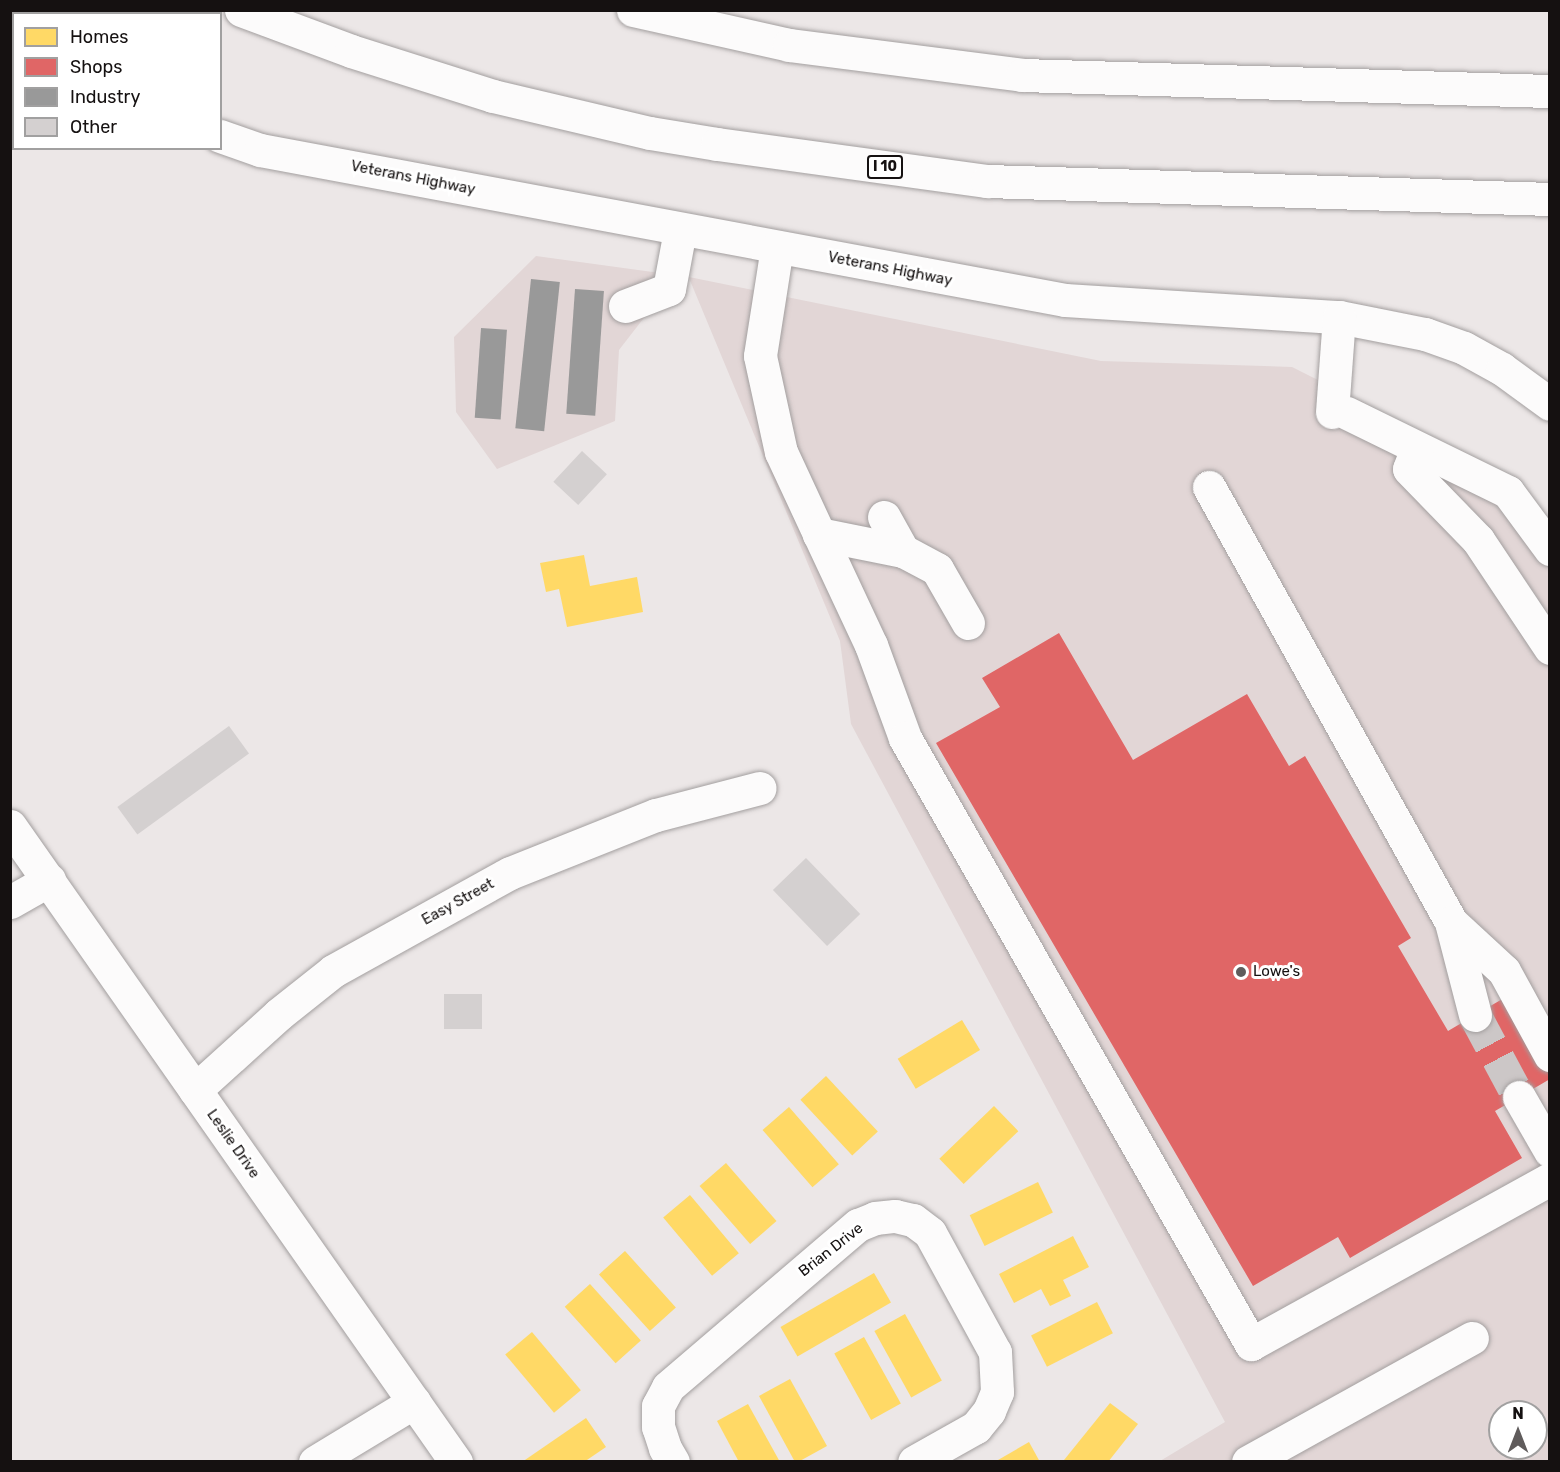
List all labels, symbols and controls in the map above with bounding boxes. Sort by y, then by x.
legend [12,12,222,150]
text: Homes [70,26,128,48]
text: Shops [70,56,122,78]
text: Industry [70,86,140,108]
text: Other [70,116,117,138]
road number: I 10 [867,156,903,178]
street label: Veterans Highway [349,157,477,199]
street label: Veterans Highway [826,248,954,290]
street label: Easy Street [419,875,497,929]
place label: Lowe's [1253,963,1300,981]
marker: Lowe's [1234,965,1248,979]
street label: Leslie Drive [203,1106,263,1182]
street label: Brian Drive [795,1219,867,1281]
north arrow [1488,1400,1548,1460]
text: N [1512,1404,1524,1423]

